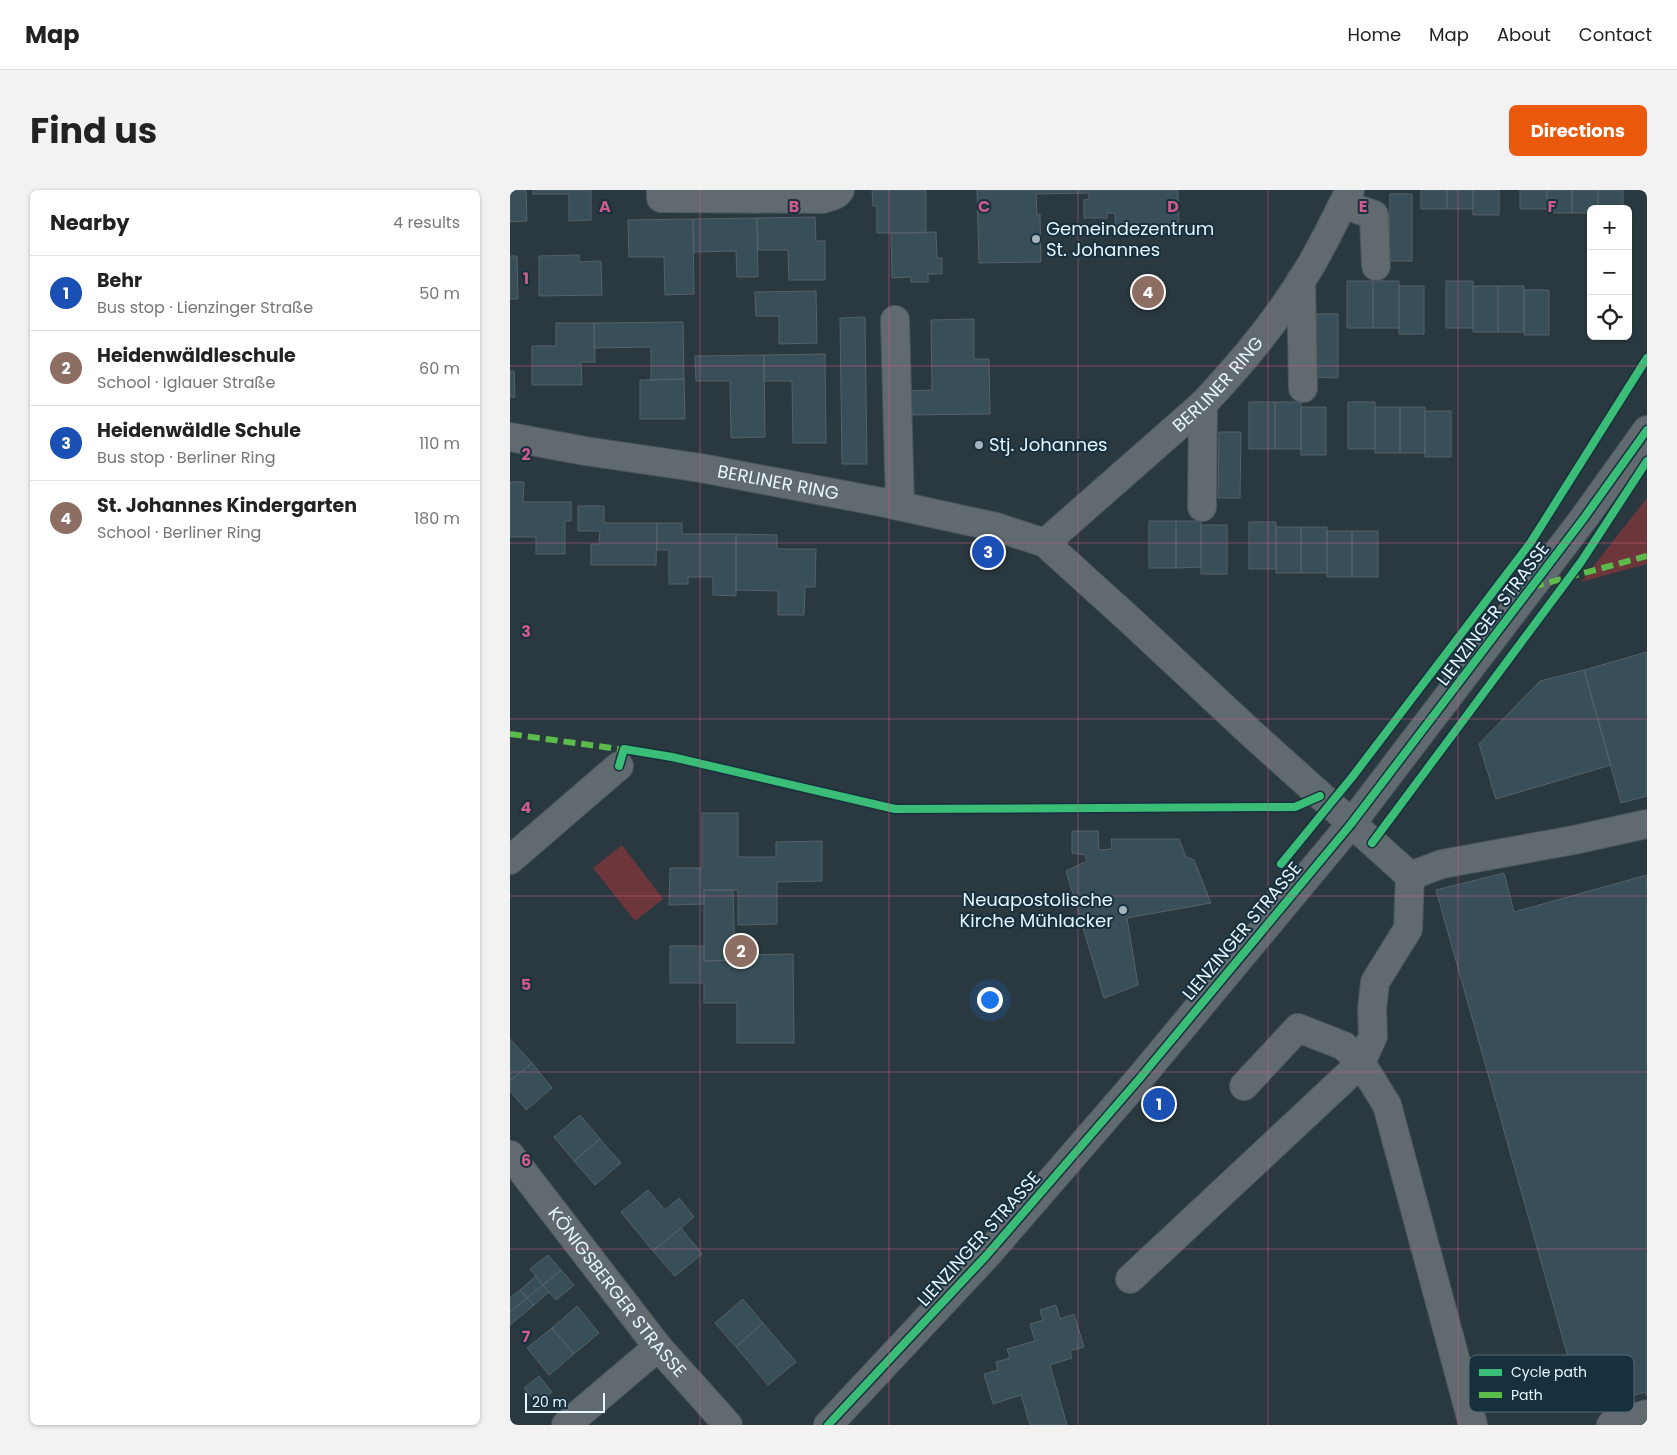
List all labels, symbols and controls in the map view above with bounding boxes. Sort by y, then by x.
text: Map [25,18,80,51]
text: Home [1347,22,1401,47]
text: Map [1429,22,1469,47]
text: About [1497,22,1551,47]
text: Contact [1579,22,1652,47]
button: Directions [1509,105,1647,156]
text: Find us [30,106,157,155]
text: A [599,195,611,218]
text: B [789,195,799,218]
text: C [978,195,990,218]
text: D [1167,195,1179,218]
text: E [1359,195,1367,218]
text: F [1548,195,1557,218]
map controls [1587,205,1632,340]
button: + [1587,205,1632,250]
text: Nearby [50,208,130,237]
text: 4 results [393,211,460,234]
place label: Gemeindezentrum St. Johannes [1046,216,1214,262]
marker: Gemeindezentrum St. Johannes [1030,233,1042,245]
button: − [1587,250,1632,295]
text: Behr [97,267,142,294]
text: 1 [523,267,529,290]
pin: 4 [1132,273,1164,311]
text: 1 [63,282,69,305]
text: 50 m [419,282,460,305]
button: locate [1587,295,1632,340]
text: Bus stop · Lienzinger Straße [97,296,313,319]
street label: BERLINER RING [1167,331,1269,437]
text: Heidenwäldleschule [97,342,296,369]
text: 2 [61,357,71,380]
text: 60 m [419,357,460,380]
text: School · Iglauer Straße [97,371,275,394]
text: Heidenwäldle Schule [97,417,301,444]
text: 3 [61,432,71,455]
text: 110 m [419,432,460,455]
place label: Stj. Johannes [989,432,1108,457]
marker: Stj. Johannes [973,439,985,451]
text: 2 [521,443,531,466]
text: Bus stop · Berliner Ring [97,446,276,469]
street label: BERLINER RING [715,458,841,506]
text: St. Johannes Kindergarten [97,492,357,519]
text: 4 [61,507,71,530]
text: 180 m [414,507,460,530]
text: School · Berliner Ring [97,521,261,544]
pin: 3 [972,533,1004,571]
street label: LIENZINGER STRASSE [1430,537,1555,691]
text: 3 [521,620,531,643]
text: 4 [521,796,532,819]
street label: LIENZINGER STRASSE [1176,856,1307,1005]
place label: Neuapostolische Kirche Mühlacker [959,887,1113,933]
marker: Neuapostolische Kirche Mühlacker [1117,904,1129,916]
pin: 2 [725,932,757,970]
text: 5 [521,973,531,996]
your location [977,987,1003,1013]
pin: 1 [1143,1085,1175,1123]
text: 6 [521,1149,531,1172]
street label: LIENZINGER STRASSE [911,1166,1046,1312]
street label: KÖNIGSBERGER STRASSE [542,1201,692,1383]
text: 7 [522,1325,531,1348]
legend [1469,1355,1634,1412]
text: Cycle path [1511,1362,1587,1382]
text: Path [1511,1385,1543,1405]
scale bar [525,1390,605,1413]
text: 20 m [532,1392,567,1412]

